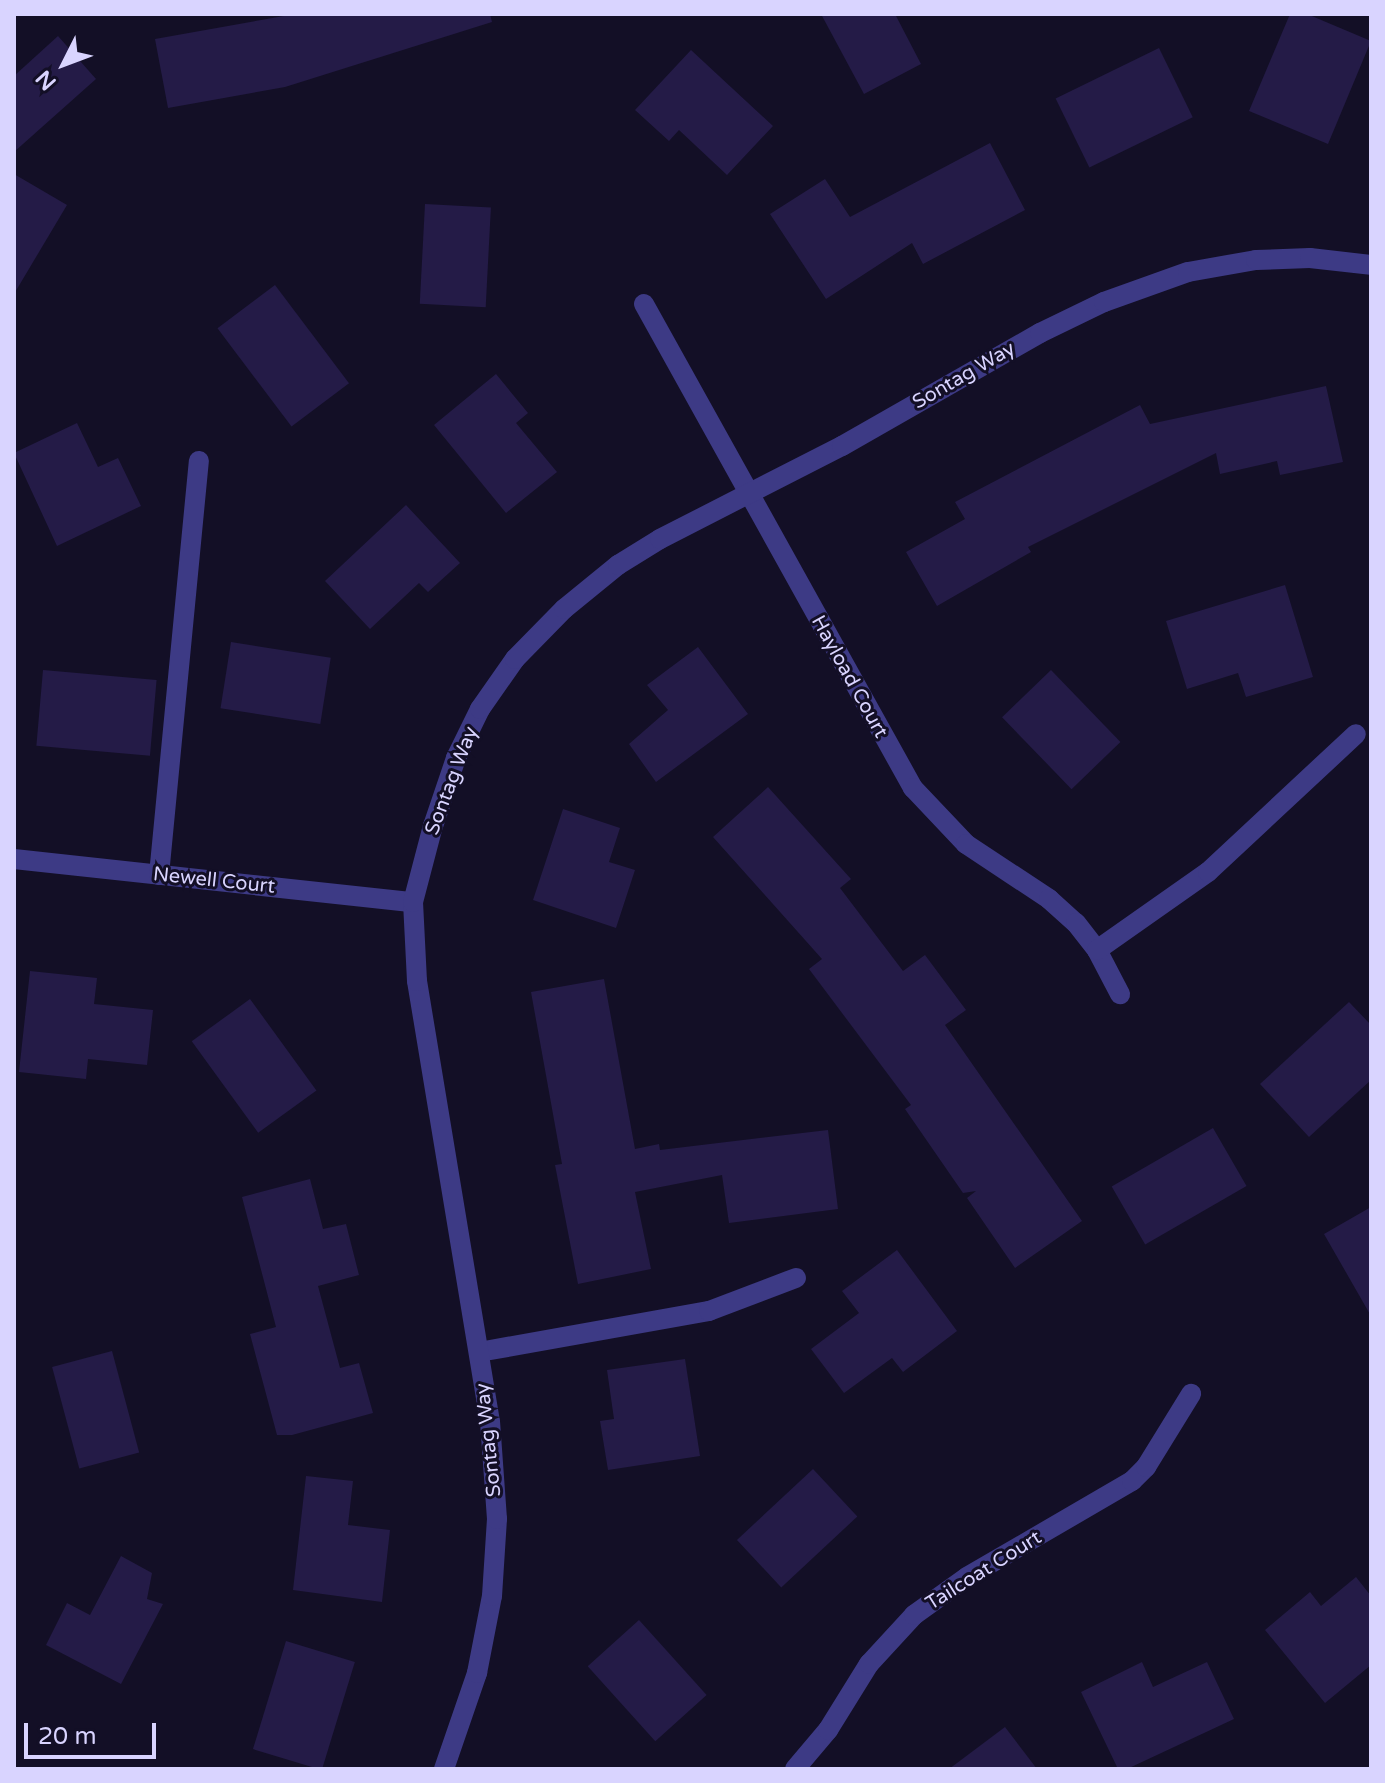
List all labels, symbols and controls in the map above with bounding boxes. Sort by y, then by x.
north arrow [24,24,104,104]
text: N [31,65,62,95]
street label: Sontag Way [908,337,1020,415]
street label: Hayload Court [805,612,893,742]
street label: Sontag Way [420,723,484,839]
street label: Newell Court [152,863,276,899]
street label: Sontag Way [471,1382,507,1498]
street label: Tailcoat Court [922,1526,1046,1616]
scale bar [28,1707,160,1757]
text: 20 m [38,1722,96,1751]

